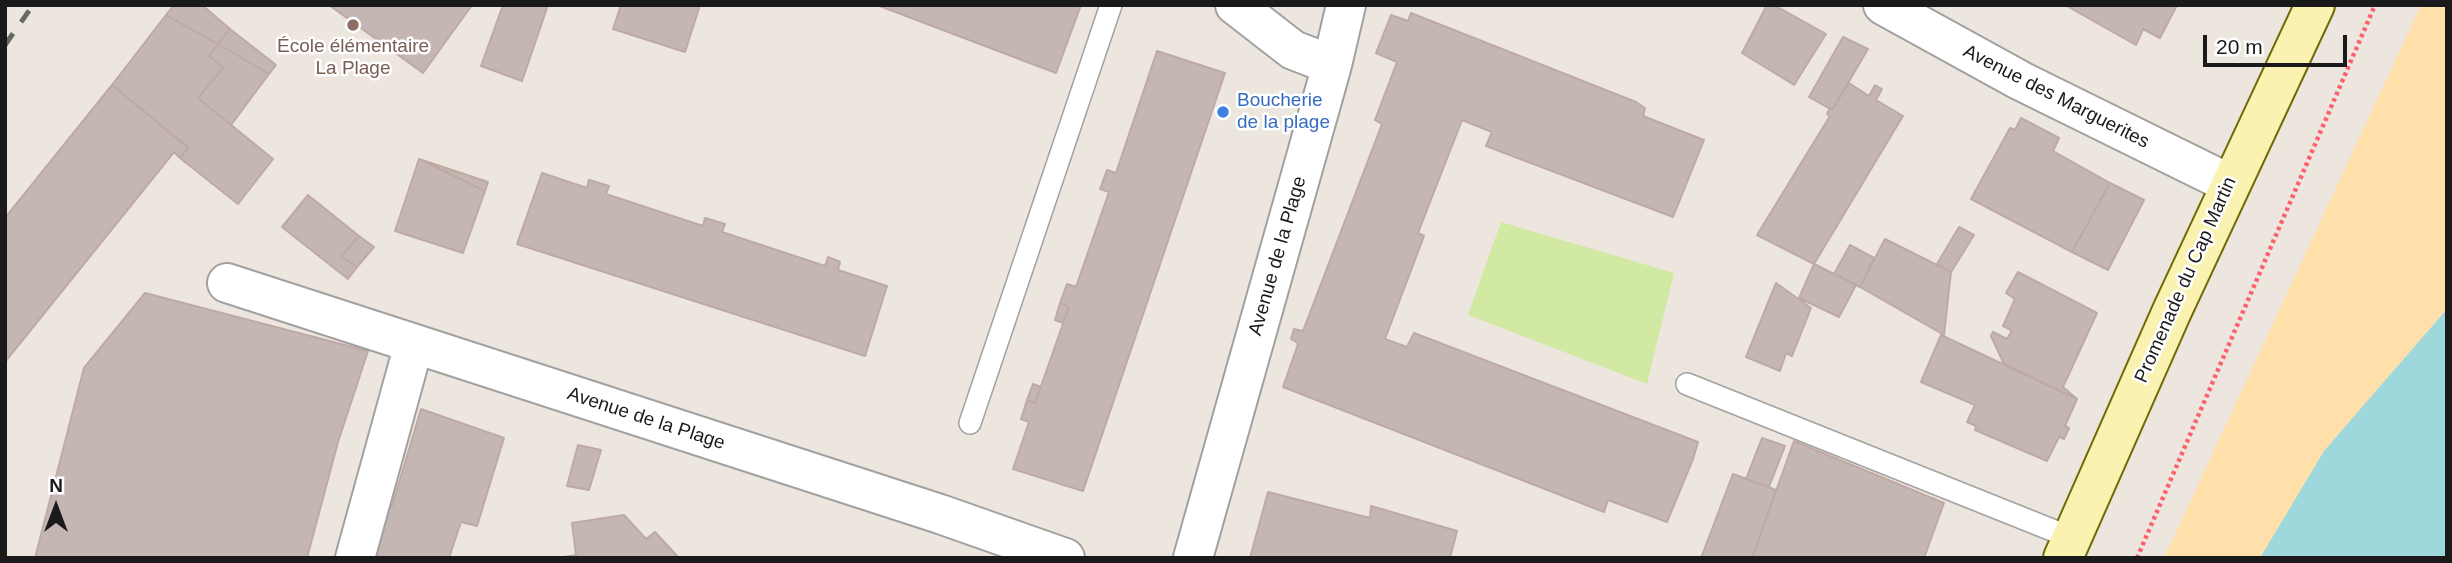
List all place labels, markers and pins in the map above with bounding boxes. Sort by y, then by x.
marker: École élémentaire La Plage [345,17,361,33]
place label: École élémentaire La Plage [277,36,429,80]
place label: Boucherie de la plage [1237,90,1330,134]
marker: Boucherie de la plage [1215,104,1231,120]

